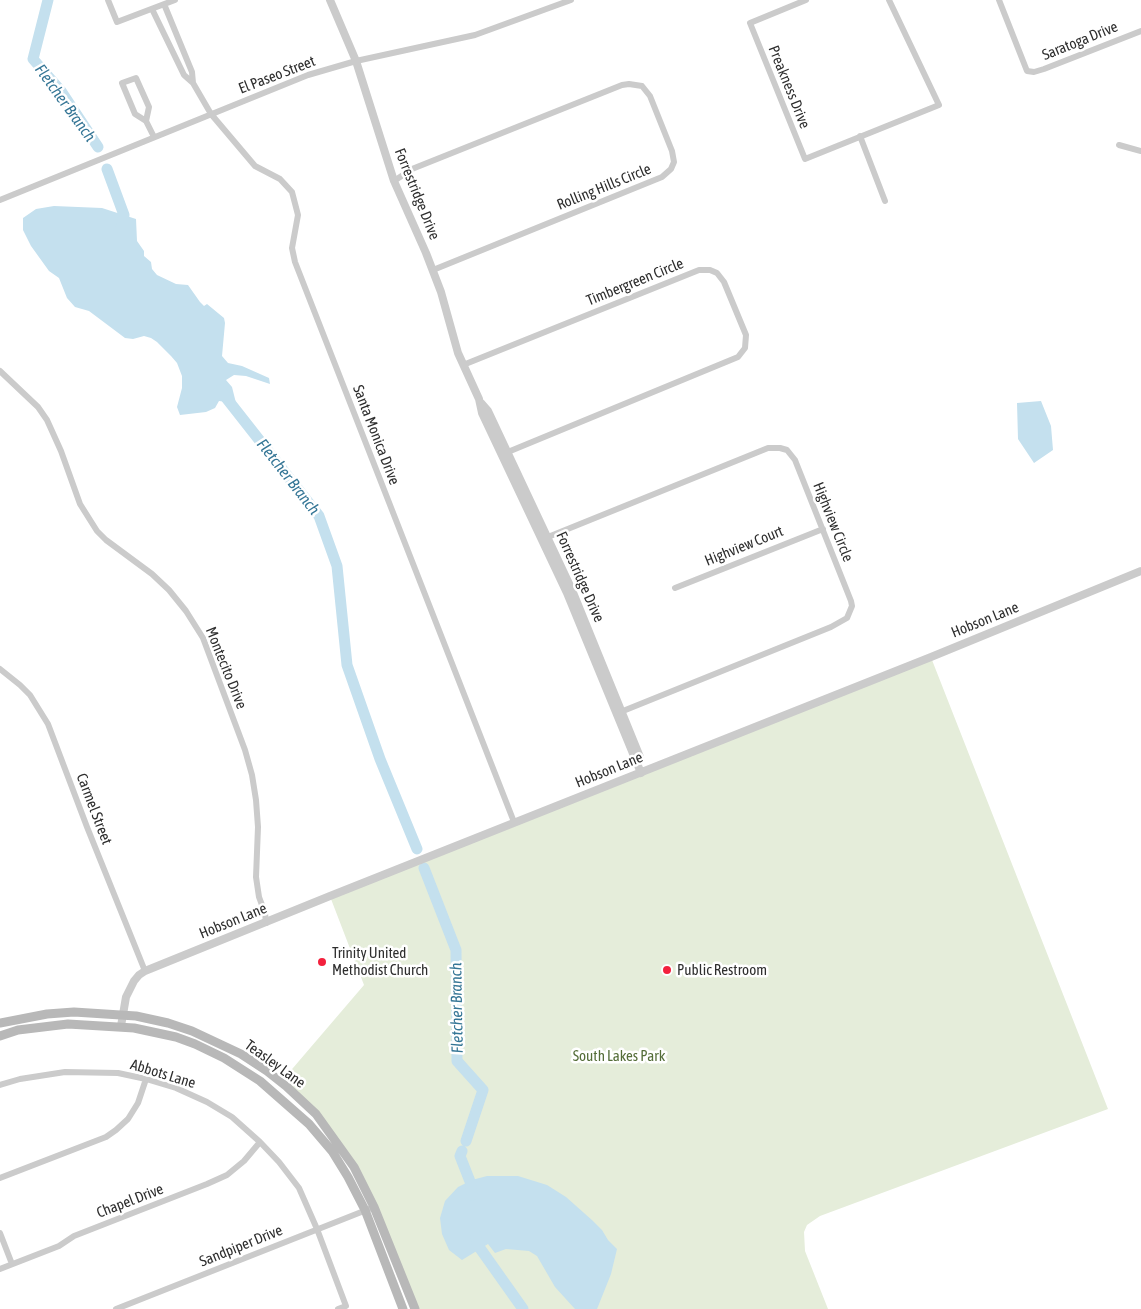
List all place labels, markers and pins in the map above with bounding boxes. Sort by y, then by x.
place label: Trinity United Methodist Church [332,944,428,979]
marker: Trinity United Methodist Church [316,956,328,968]
place label: Public Restroom [677,961,767,979]
marker: Public Restroom [661,964,673,976]

